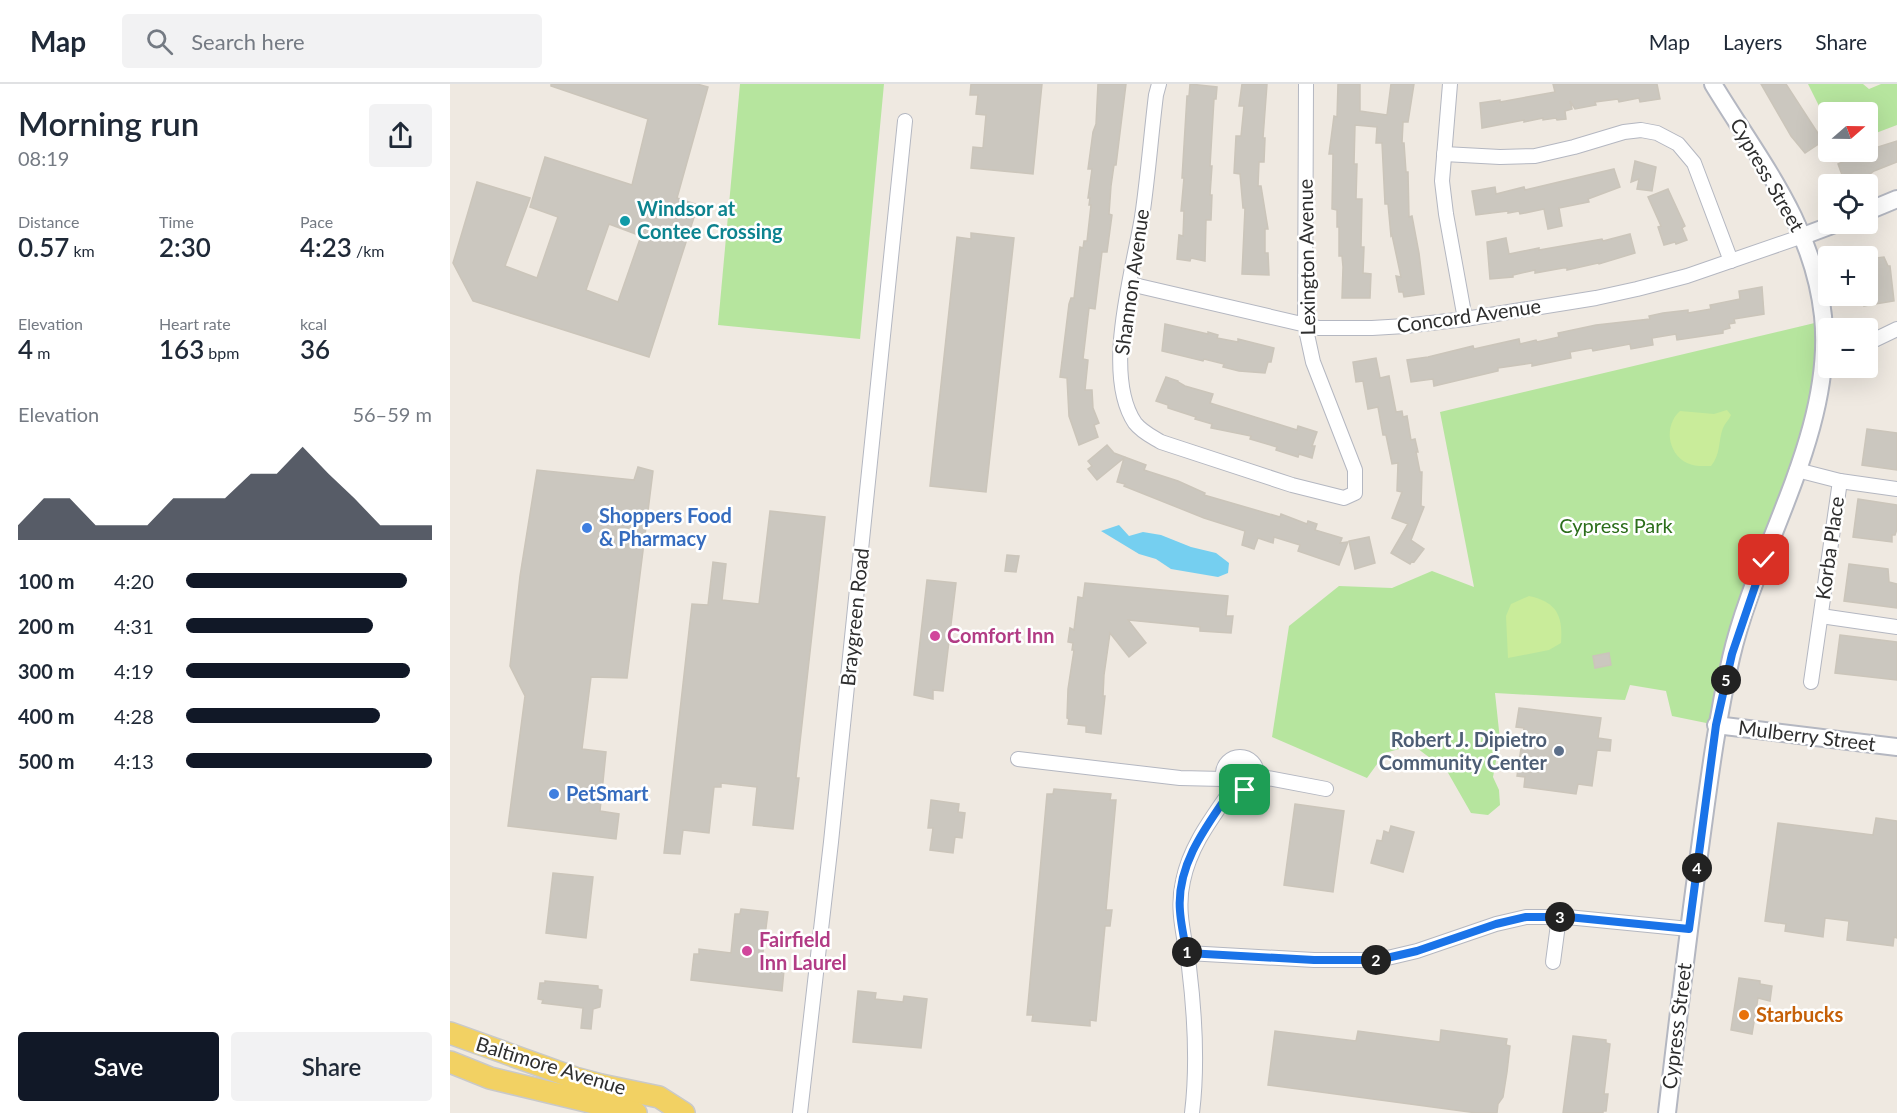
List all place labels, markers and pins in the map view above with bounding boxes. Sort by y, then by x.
place label: Windsor at Contee Crossing [637,196,783,243]
marker: Windsor at Contee Crossing [618,214,632,228]
place label: Shoppers Food & Pharmacy [599,503,732,550]
marker: Shoppers Food & Pharmacy [580,521,594,535]
pin [1738,534,1789,585]
place label: Comfort Inn [947,623,1055,647]
marker: Comfort Inn [928,629,942,643]
pin: 5 [1711,665,1741,695]
place label: Robert J. Dipietro Community Center [1379,727,1548,774]
marker: Robert J. Dipietro Community Center [1552,744,1566,758]
pin [1219,764,1270,815]
place label: PetSmart [566,781,649,805]
marker: PetSmart [547,787,561,801]
pin: 4 [1682,853,1712,883]
pin: 3 [1545,902,1575,932]
place label: Fairfield Inn Laurel [759,927,847,974]
pin: 1 [1172,937,1202,967]
marker: Fairfield Inn Laurel [740,944,754,958]
pin: 2 [1361,945,1391,975]
place label: Starbucks [1756,1002,1844,1026]
marker: Starbucks [1737,1008,1751,1022]

